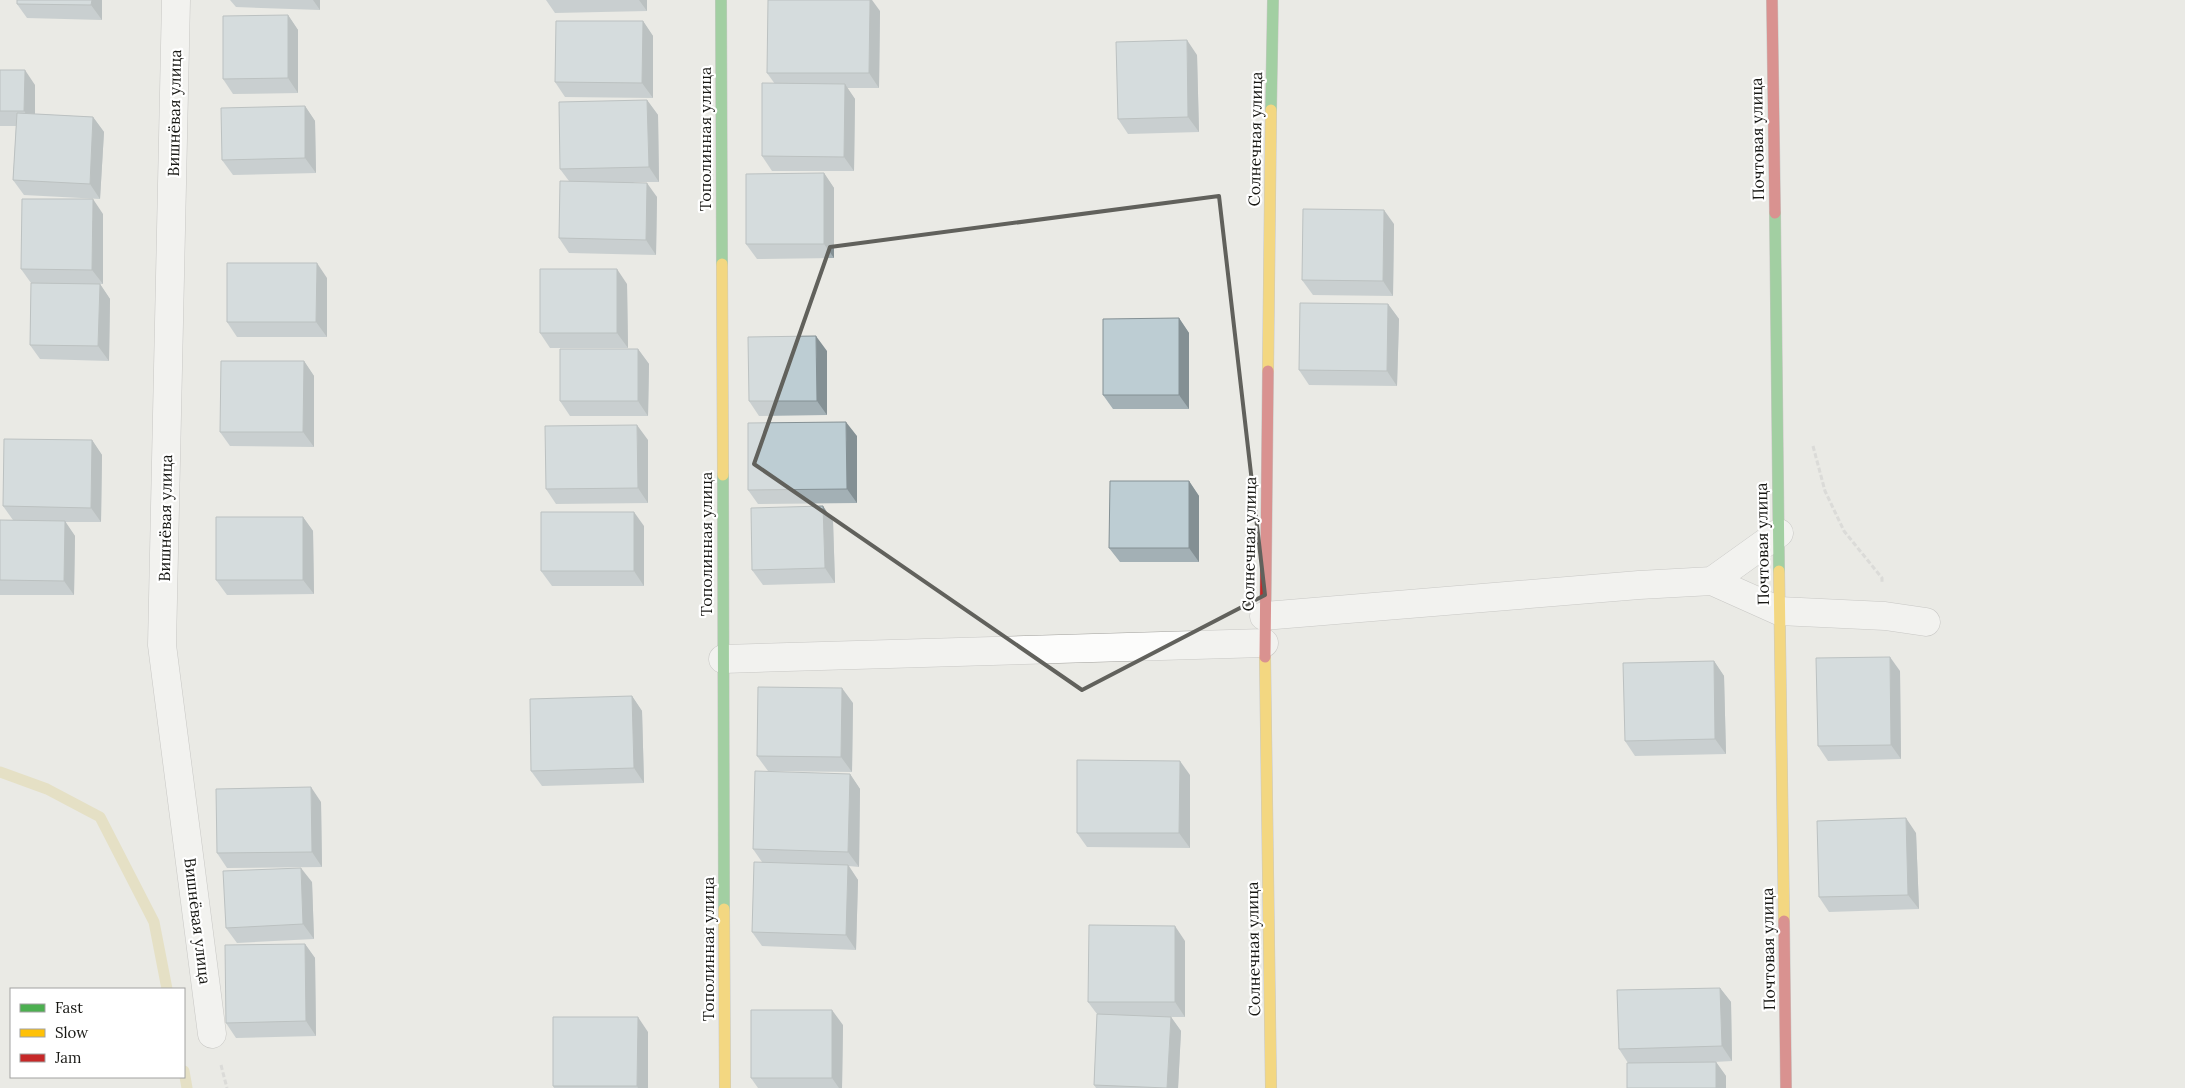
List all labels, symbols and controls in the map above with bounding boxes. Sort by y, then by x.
street label: Вишнёвая улица [163,49,185,177]
street label: Тополинная улица [695,67,715,211]
street label: Солнечная улица [1244,71,1266,207]
street label: Почтовая улица [1746,77,1768,201]
street label: Вишнёвая улица [154,454,176,582]
street label: Тополинная улица [696,472,716,616]
street label: Солнечная улица [1238,476,1260,612]
street label: Почтовая улица [1751,482,1773,606]
street label: Вишнёвая улица [180,857,216,985]
street label: Тополинная улица [698,877,718,1021]
street label: Солнечная улица [1242,881,1264,1017]
street label: Почтовая улица [1757,887,1779,1011]
legend [10,988,185,1078]
text: Fast [55,998,83,1017]
text: Slow [55,1023,88,1042]
text: Jam [54,1048,82,1067]

